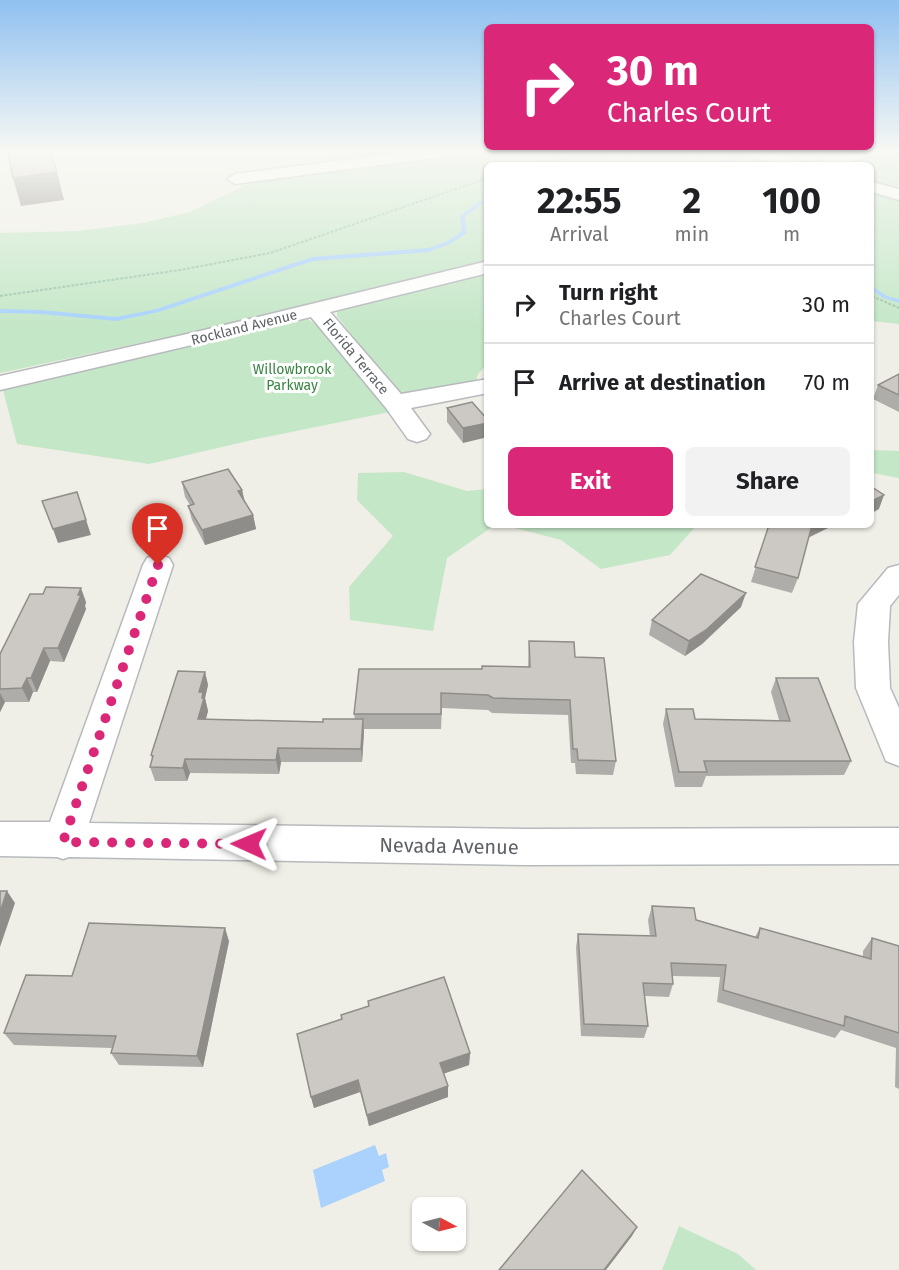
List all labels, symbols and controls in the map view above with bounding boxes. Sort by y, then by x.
text: 30 m [607,46,699,96]
icon: right [508,48,586,126]
text: Charles Court [607,97,771,129]
text: 22:55 [537,179,622,223]
text: 2 [683,179,701,223]
text: 100 [762,179,821,223]
text: Arrival [550,222,609,246]
text: min [675,222,709,246]
text: m [783,222,800,246]
text: Turn right [559,279,658,306]
icon: right [508,288,541,321]
text: 30 m [802,291,850,318]
street label: Rockland Avenue [189,306,299,349]
text: Charles Court [559,306,681,330]
street label: Florida Terrace [319,315,392,398]
park label: Willowbrook Parkway [253,361,332,394]
icon: arrive [508,366,541,399]
text: Arrive at destination [559,369,766,396]
text: 70 m [804,369,850,396]
button: Exit [508,447,673,516]
button: Share [685,447,850,516]
pin [132,503,183,565]
icon: arrive [141,512,174,545]
position arrow [217,812,281,876]
street label: Nevada Avenue [379,833,519,859]
north arrow [412,1197,466,1251]
map controls [412,1197,466,1251]

